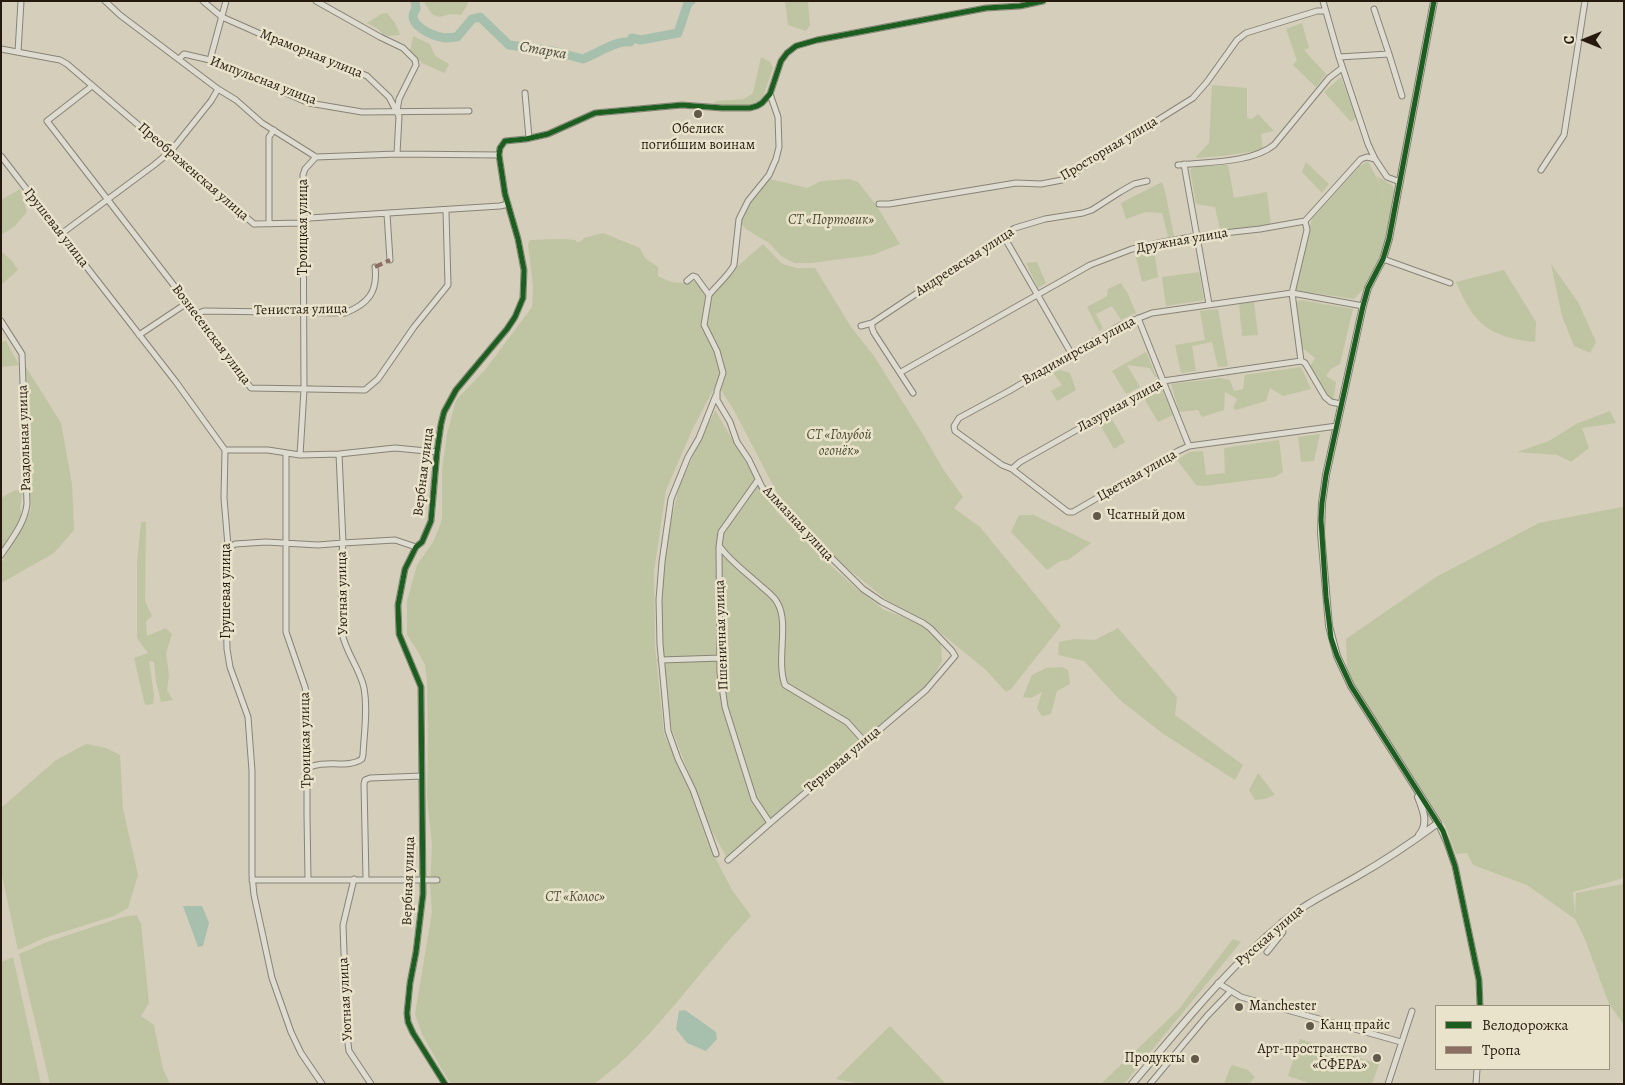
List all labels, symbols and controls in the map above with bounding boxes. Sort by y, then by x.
north arrow [1560,15,1610,65]
street label: Мраморная улица [257,26,365,82]
text: С [1560,36,1579,44]
water label: Старка [518,38,568,64]
street label: Импульсная улица [207,53,319,109]
marker: Обелиск погибшим воинам [692,108,704,120]
street label: Просторная улица [1057,113,1161,185]
street label: Преображенская улица [134,119,252,225]
place label: Обелиск погибшим воинам [641,122,755,154]
street label: Троицкая улица [296,179,312,275]
street label: Грушевая улица [20,185,92,271]
park label: СТ «Портовик» [788,213,874,229]
street label: Андреевская улица [912,224,1018,300]
street label: Дружная улица [1135,225,1229,257]
street label: Вознесенская улица [168,282,254,388]
street label: Тенистая улица [254,301,348,319]
street label: Владимирская улица [1020,313,1138,389]
street label: Лазурная улица [1074,376,1166,436]
street label: Раздольная улица [15,384,35,492]
street label: Вербная улица [410,427,438,517]
park label: СТ «Голубой огонёк» [806,428,872,461]
street label: Цветная улица [1094,446,1180,506]
street label: Алмазная улица [759,483,837,565]
place label: Чсатный дом [1107,508,1185,524]
marker: Чсатный дом [1091,510,1103,522]
street label: Грушевая улица [219,543,235,639]
street label: Уютная улица [334,551,352,635]
street label: Пшеничная улица [712,579,732,691]
street label: Троицкая улица [297,692,315,788]
street label: Терновая улица [802,723,884,797]
street label: Вербная улица [399,836,419,926]
park label: СТ «Колос» [545,890,605,906]
street label: Русская улица [1233,902,1307,970]
street label: Уютная улица [335,957,357,1041]
place label: Manchester [1249,999,1316,1015]
marker: Manchester [1233,1001,1245,1013]
legend [1435,1005,1610,1070]
text: Велодорожка [1482,1015,1569,1035]
place label: Канц прайс [1320,1018,1390,1034]
marker: Канц прайс [1304,1020,1316,1032]
text: Тропа [1482,1040,1521,1060]
place label: Арт-пространство «СФЕРА» [1258,1042,1367,1074]
place label: Продукты [1125,1051,1185,1067]
marker: Арт-пространство «СФЕРА» [1371,1052,1383,1064]
marker: Продукты [1189,1053,1201,1065]

